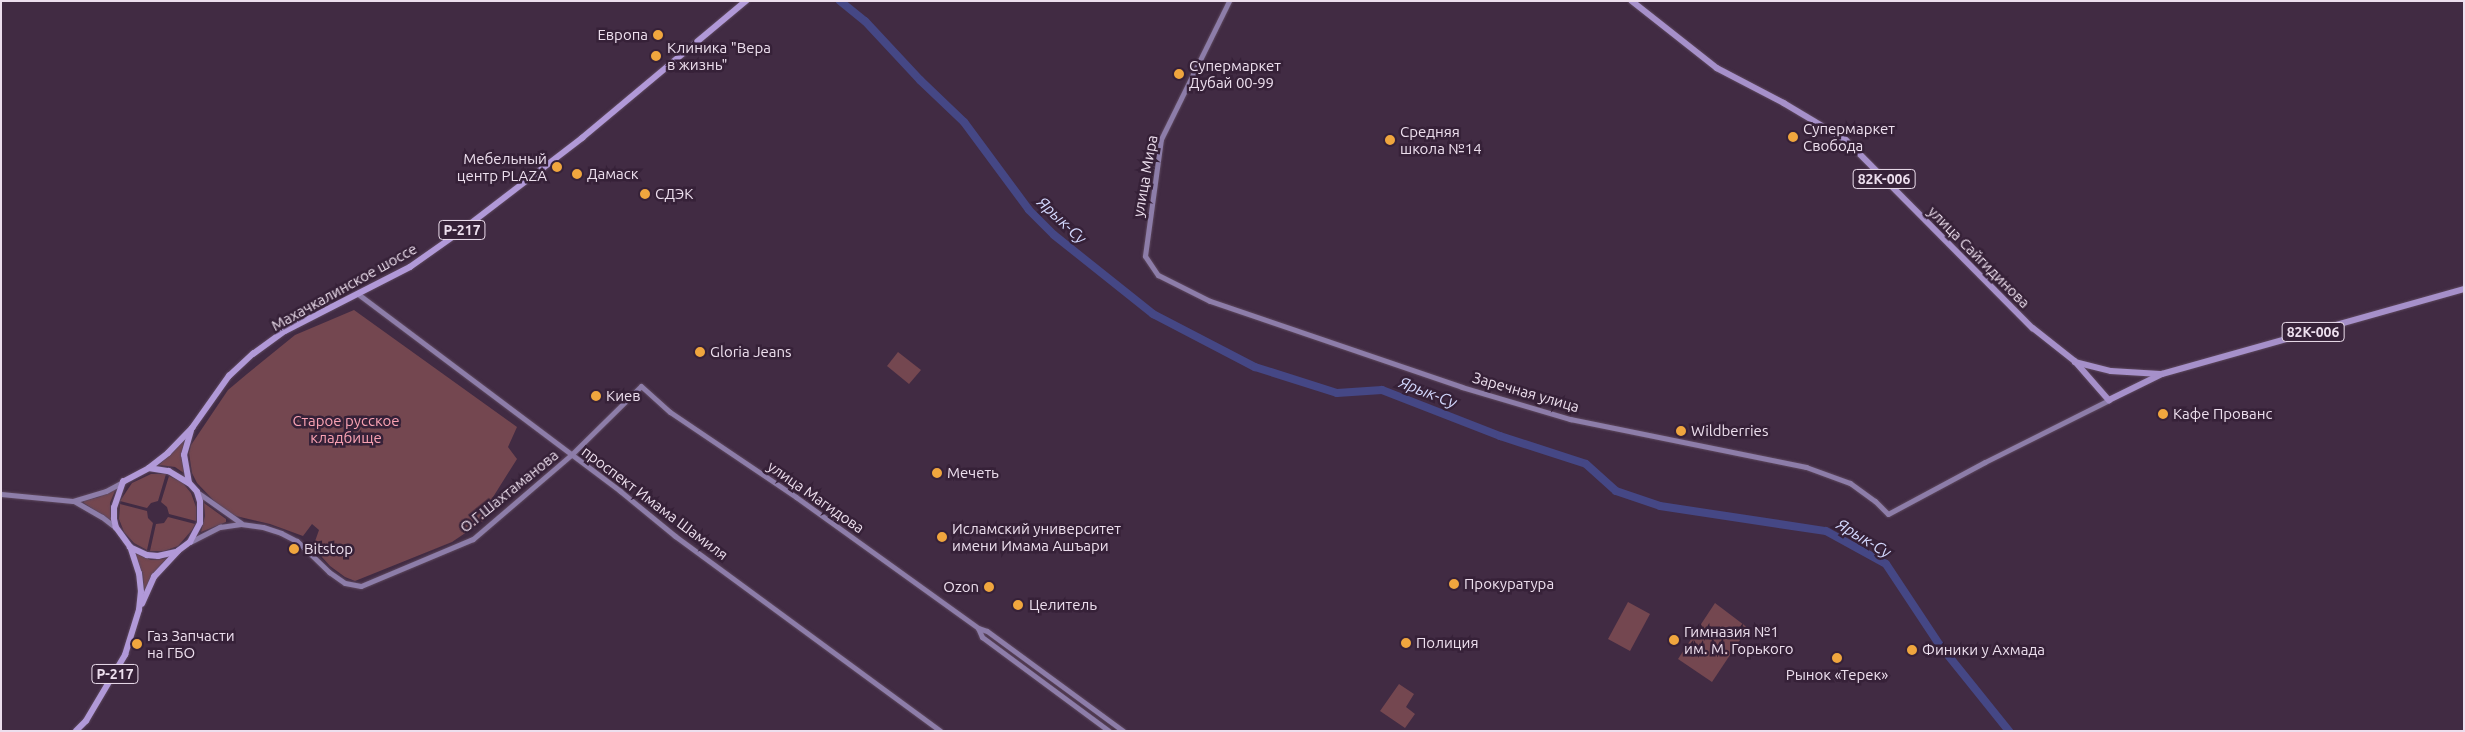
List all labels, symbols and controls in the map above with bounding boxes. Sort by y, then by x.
place label: Европа [597,26,648,44]
marker: Европа [652,29,664,41]
place label: Клиника "Вера в жизнь" [667,38,771,73]
marker: Клиника "Вера в жизнь" [649,49,663,63]
place label: Супермаркет Дубай 00-99 [1189,56,1281,91]
marker: Супермаркет Дубай 00-99 [1173,68,1185,80]
place label: Супермаркет Свобода [1803,119,1895,154]
place label: Средняя школа №14 [1400,122,1482,157]
marker: Супермаркет Свобода [1787,131,1799,143]
street label: улица Мира [1129,134,1161,218]
marker: Средняя школа №14 [1384,134,1396,146]
place label: Мебельный центр PLAZA [457,149,547,184]
marker: Мебельный центр PLAZA [551,161,563,173]
place label: Дамаск [587,165,638,183]
marker: Дамаск [571,168,583,180]
road number: 82К-006 [1852,168,1916,190]
place label: СДЭК [655,185,693,203]
marker: СДЭК [639,188,651,200]
water label: Ярык-Су [1034,193,1090,247]
street label: улица Сайгидинова [1924,202,2034,312]
road number: Р-217 [438,218,486,242]
street label: Махачкалинское шоссе [268,239,420,335]
road number: 82К-006 [2280,321,2346,344]
place label: Gloria Jeans [710,343,792,361]
marker: Gloria Jeans [694,346,706,358]
street label: Заречная улица [1471,368,1581,416]
water label: Ярык-Су [1397,372,1459,412]
place label: Киев [606,387,641,405]
marker: Киев [590,390,602,402]
place label: Кафе Прованс [2173,405,2273,423]
marker: Кафе Прованс [2157,408,2169,420]
park label: Старое русское кладбище [293,411,399,446]
place label: Wildberries [1691,422,1768,440]
marker: Wildberries [1675,425,1687,437]
street label: проспект Имама Шамиля [578,442,732,564]
street label: О.Г.Шахтаманова [456,446,562,536]
street label: улица Магидова [764,457,868,537]
place label: Мечеть [947,464,999,482]
marker: Мечеть [931,467,943,479]
water label: Ярык-Су [1833,514,1895,562]
place label: Исламский университет имени Имама Ашъари [952,519,1121,554]
marker: Исламский университет имени Имама Ашъари [936,531,948,543]
place label: Bitstop [304,540,353,558]
marker: Bitstop [288,543,300,555]
place label: Прокуратура [1464,575,1554,593]
place label: Ozon [943,578,979,596]
marker: Прокуратура [1448,578,1460,590]
marker: Ozon [983,581,995,593]
place label: Целитель [1029,596,1097,614]
marker: Целитель [1011,598,1025,612]
place label: Гимназия №1 им. М. Горького [1684,622,1794,657]
place label: Газ Запчасти на ГБО [147,626,235,661]
place label: Полиция [1416,634,1478,652]
marker: Гимназия №1 им. М. Горького [1668,634,1680,646]
marker: Полиция [1400,637,1412,649]
marker: Газ Запчасти на ГБО [131,638,143,650]
place label: Финики у Ахмада [1922,641,2045,659]
marker: Финики у Ахмада [1906,644,1918,656]
marker: Рынок «Терек» [1831,652,1843,664]
road number: Р-217 [91,662,139,686]
place label: Рынок «Терек» [1786,666,1888,684]

